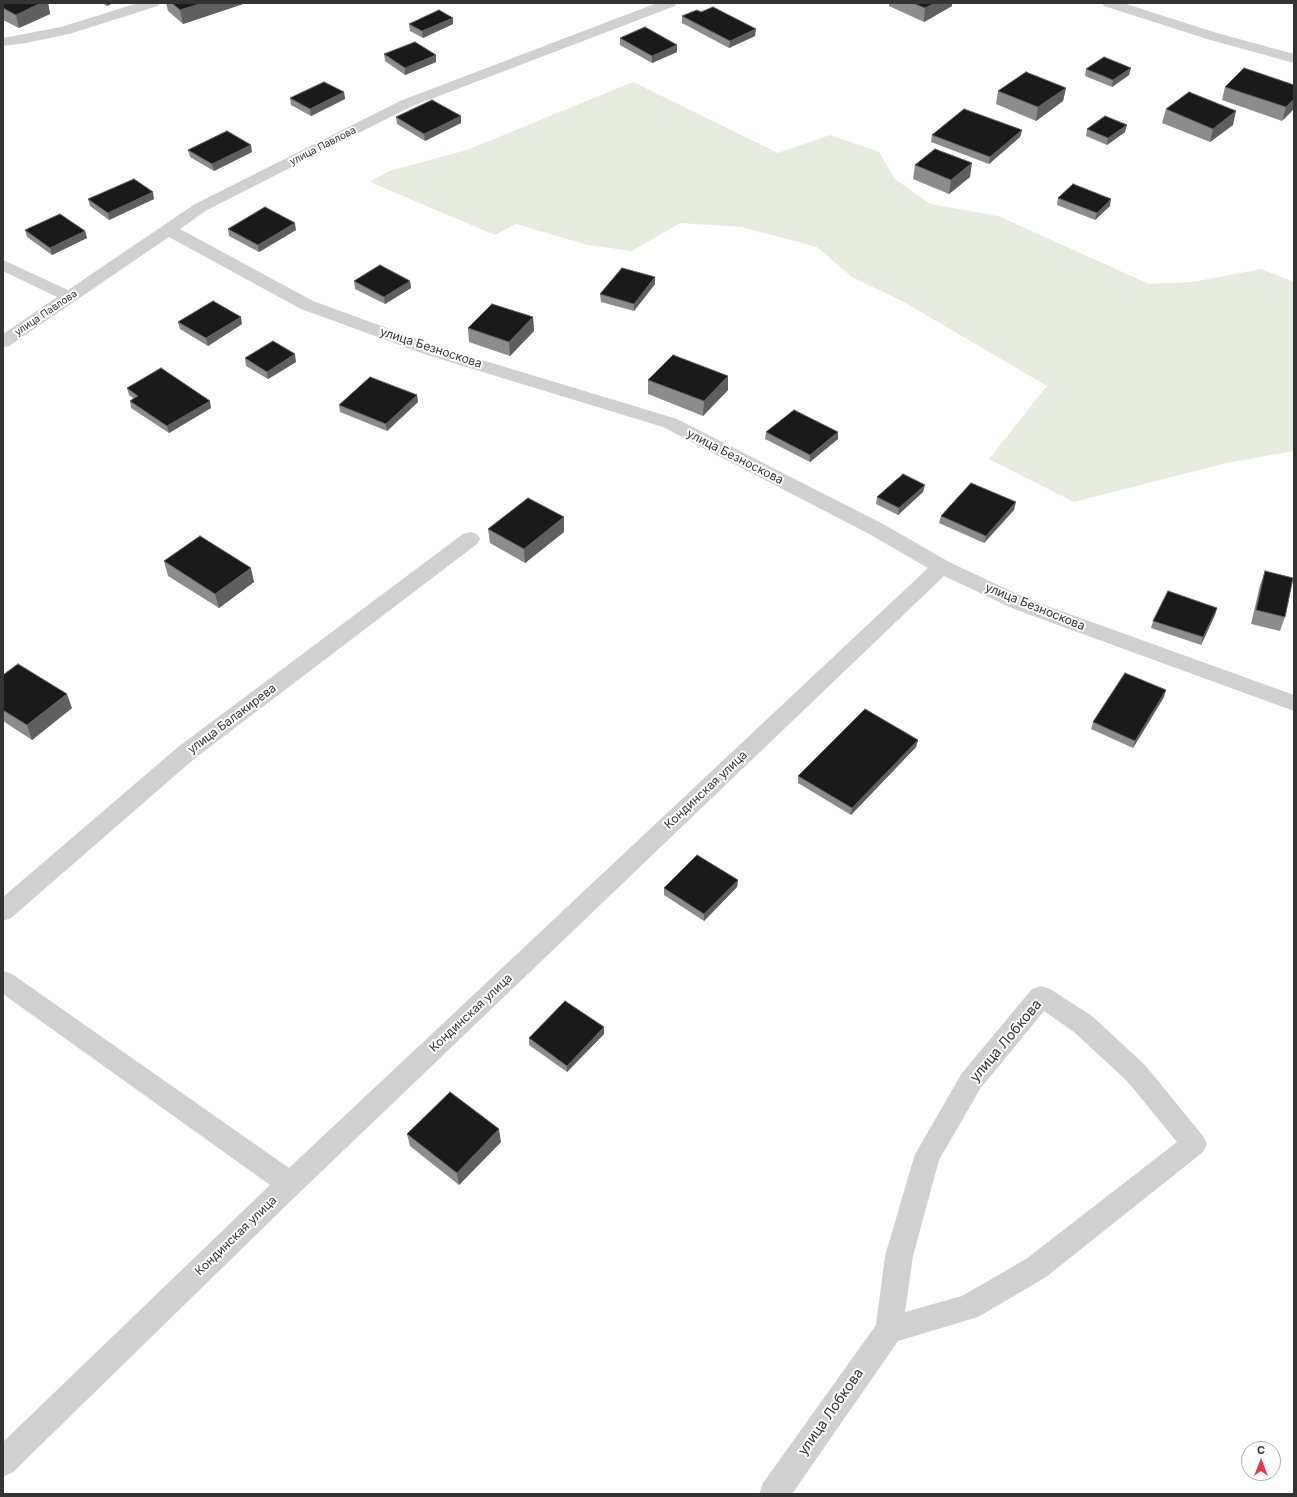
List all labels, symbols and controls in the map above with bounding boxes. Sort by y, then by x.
street label: улица Павлова [288,124,358,168]
street label: улица Павлова [12,288,80,338]
street label: улица Безноскова [378,325,484,371]
street label: улица Безноскова [684,426,786,488]
street label: улица Безноскова [983,580,1087,634]
street label: улица Балакирева [185,681,279,757]
street label: Кондинская улица [662,748,750,832]
street label: Кондинская улица [427,971,515,1055]
street label: улица Лобкова [967,996,1045,1086]
street label: Кондинская улица [192,1193,280,1279]
street label: улица Лобкова [795,1365,867,1459]
north arrow [1241,1441,1281,1481]
text: С [1257,1443,1265,1457]

